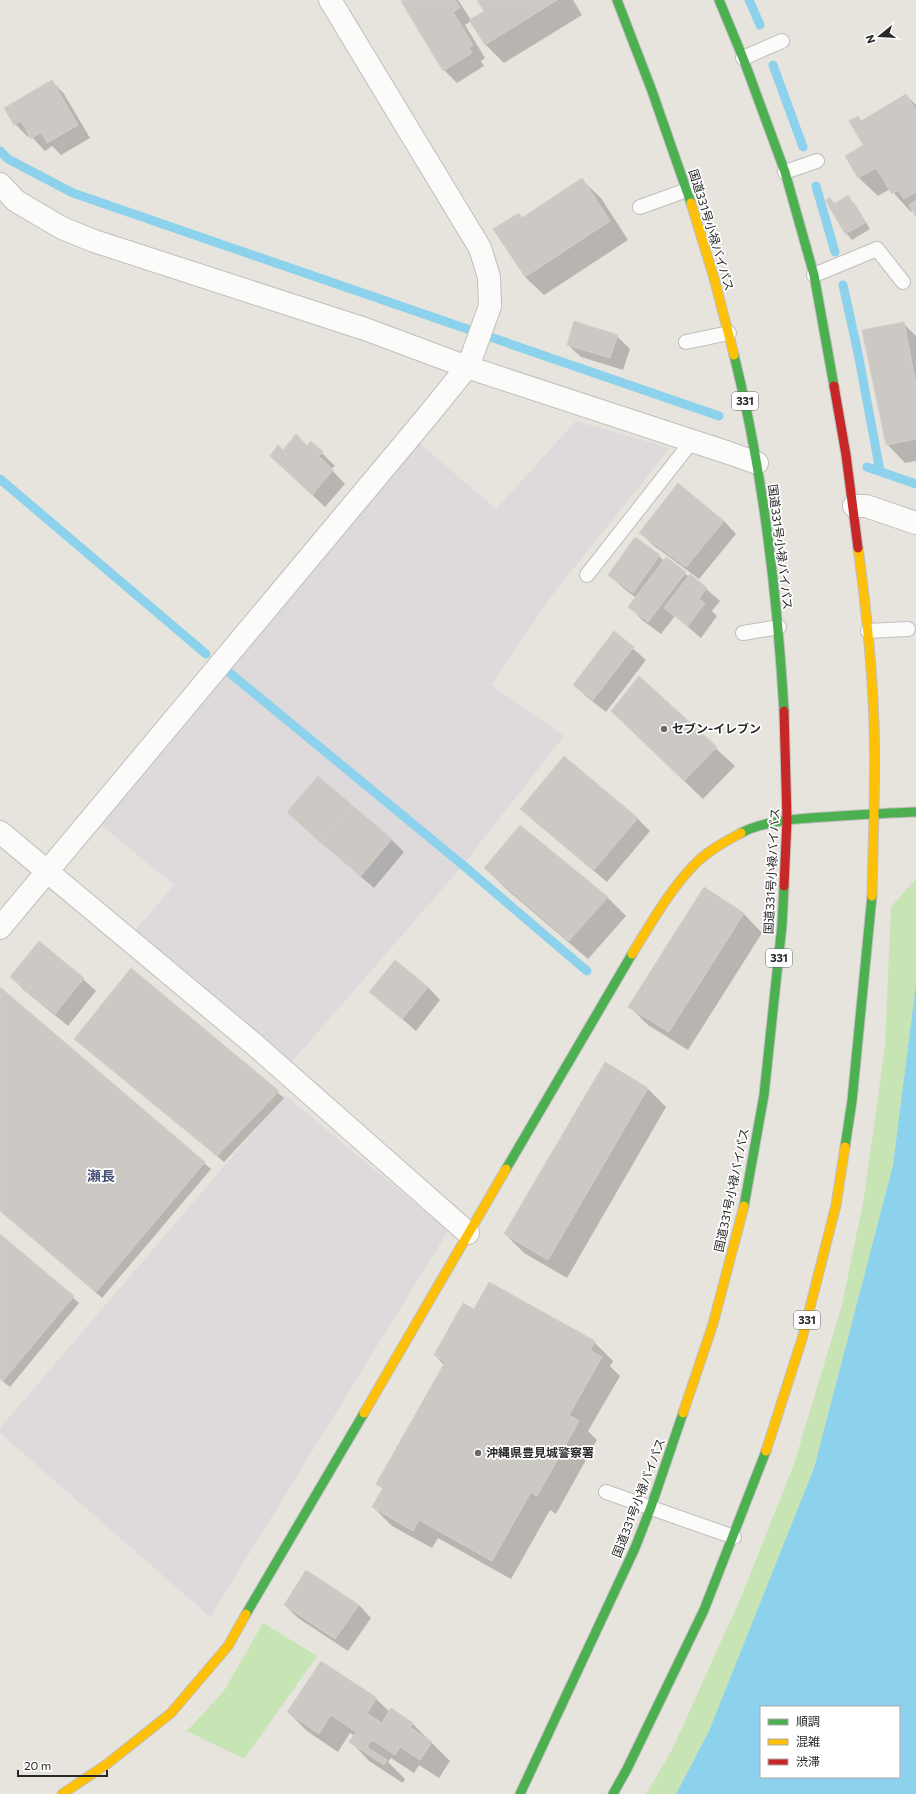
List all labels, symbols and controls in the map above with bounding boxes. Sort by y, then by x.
north arrow [860,16,900,56]
text: N [863,33,877,45]
street label: 国道331号小禄バイパス [687,167,737,292]
road number: 331 [732,392,758,410]
street label: 国道331号小禄バイパス [766,483,796,611]
place label: セブン-イレブン [672,721,761,735]
marker: セブン-イレブン [659,724,669,734]
street label: 国道331号小禄バイパス [761,807,781,935]
road number: 331 [766,949,792,967]
street label: 国道331号小禄バイパス [711,1126,751,1253]
district label: 瀬長 [87,1167,115,1184]
road number: 331 [794,1311,820,1329]
street label: 国道331号小禄バイパス [609,1436,667,1559]
place label: 沖縄県豊見城警察署 [486,1445,594,1459]
marker: 沖縄県豊見城警察署 [473,1448,483,1458]
legend [760,1706,900,1778]
text: 順調 [796,1714,820,1728]
text: 混雑 [796,1734,820,1748]
scale bar [18,1752,107,1778]
text: 渋滞 [796,1754,820,1768]
text: 20 m [24,1758,51,1772]

